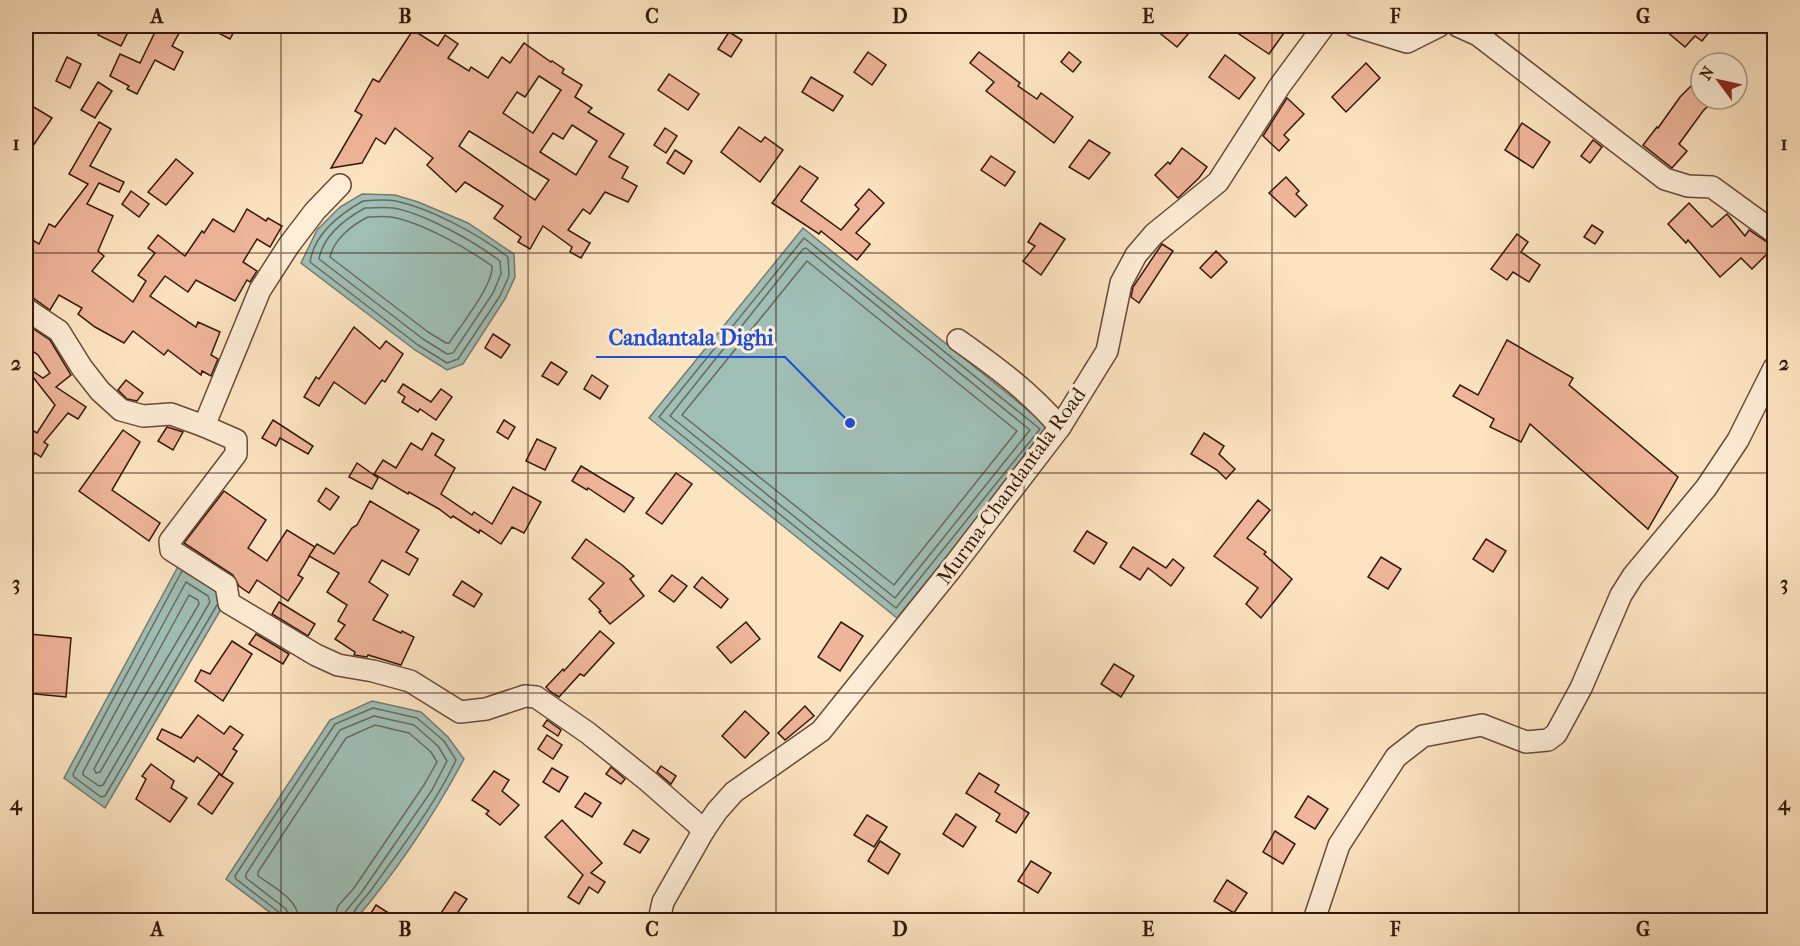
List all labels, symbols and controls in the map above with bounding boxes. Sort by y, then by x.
text: A [149,5,165,28]
text: B [398,5,412,28]
text: C [645,5,659,28]
text: D [892,5,908,28]
text: E [1142,5,1154,28]
text: F [1389,5,1401,28]
text: G [1636,5,1650,28]
north arrow [1689,51,1749,111]
text: N [1696,62,1719,83]
text: 1 [12,132,20,155]
text: 1 [1780,132,1788,155]
callout: Candantala Dighi [596,317,785,357]
text: Candantala Dighi [608,325,774,351]
text: 2 [11,352,21,375]
text: 2 [1779,352,1789,375]
street label: Murma-Chandantala Road [932,382,1091,589]
text: 3 [12,572,20,595]
text: 3 [1780,572,1788,595]
text: 4 [9,792,23,816]
text: 4 [1777,792,1791,816]
text: A [149,918,165,941]
text: B [398,918,412,941]
text: C [645,918,659,941]
text: D [892,918,908,941]
text: E [1142,918,1154,941]
text: F [1389,918,1401,941]
text: G [1636,918,1650,941]

